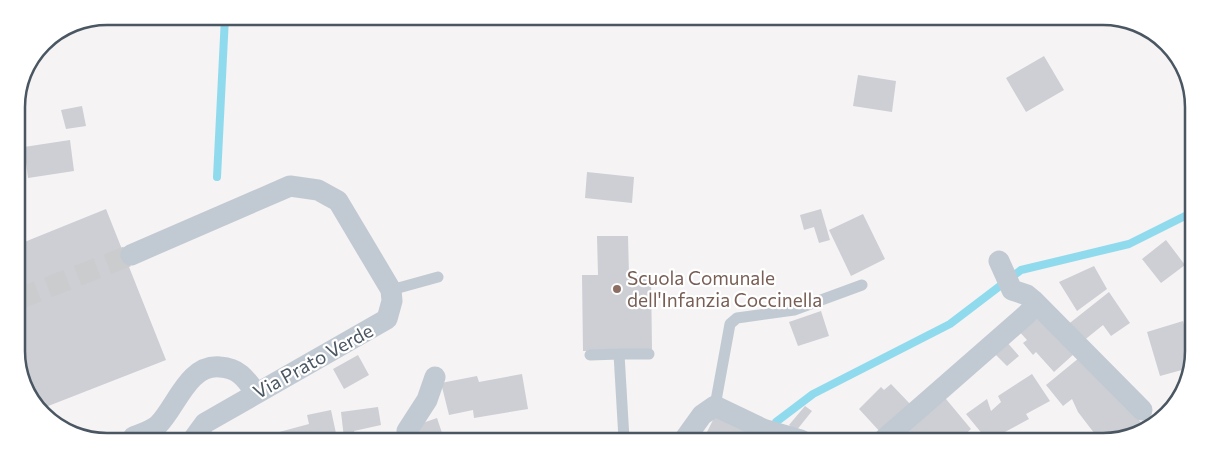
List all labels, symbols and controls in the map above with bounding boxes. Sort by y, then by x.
place label: Scuola Comunale dell'Infanzia Coccinella [627,266,822,311]
marker: Scuola Comunale dell'Infanzia Coccinella [611,283,623,295]
street label: Via Prato Verde [249,318,377,403]

